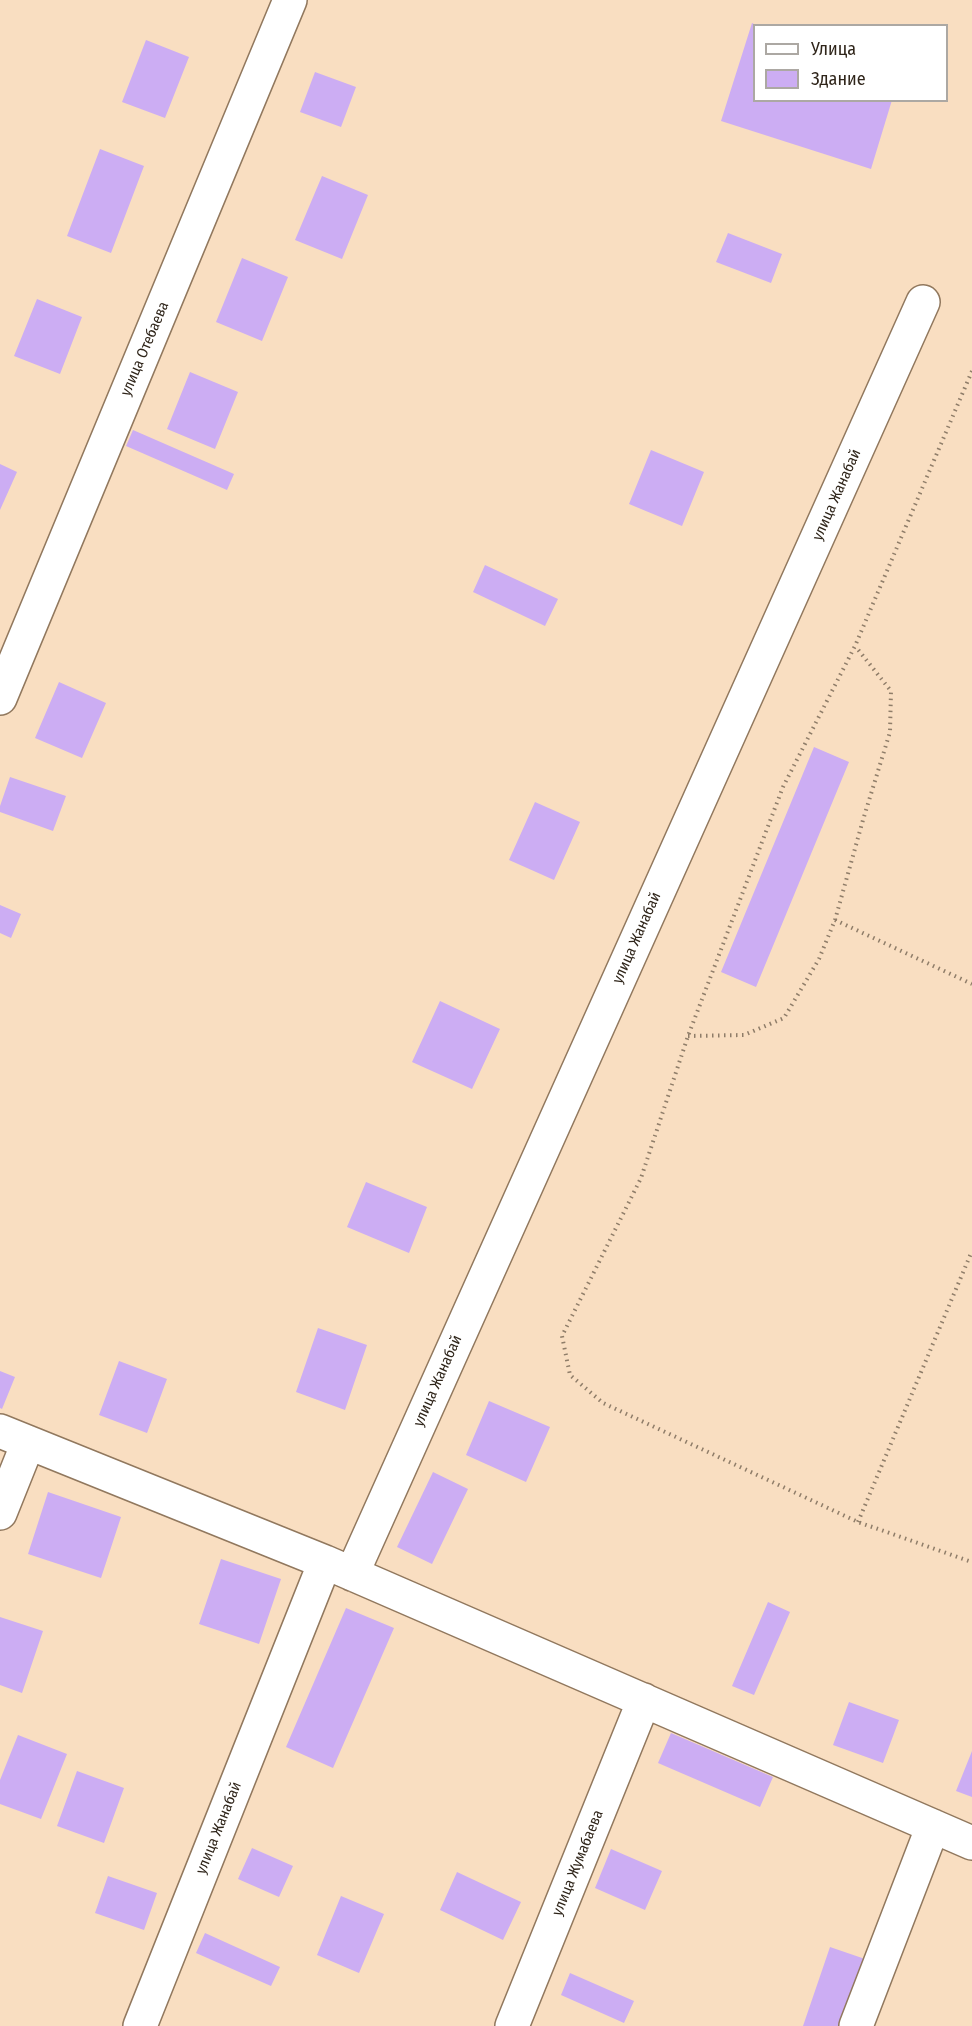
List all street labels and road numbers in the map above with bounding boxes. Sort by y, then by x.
street label: улица Отебаева [117,299,173,399]
street label: улица Жанабай [809,447,865,543]
street label: улица Жанабай [609,890,665,986]
street label: улица Жанабай [410,1333,466,1429]
street label: улица Жанабай [192,1779,246,1877]
street label: улица Жумабаева [549,1808,607,1918]

